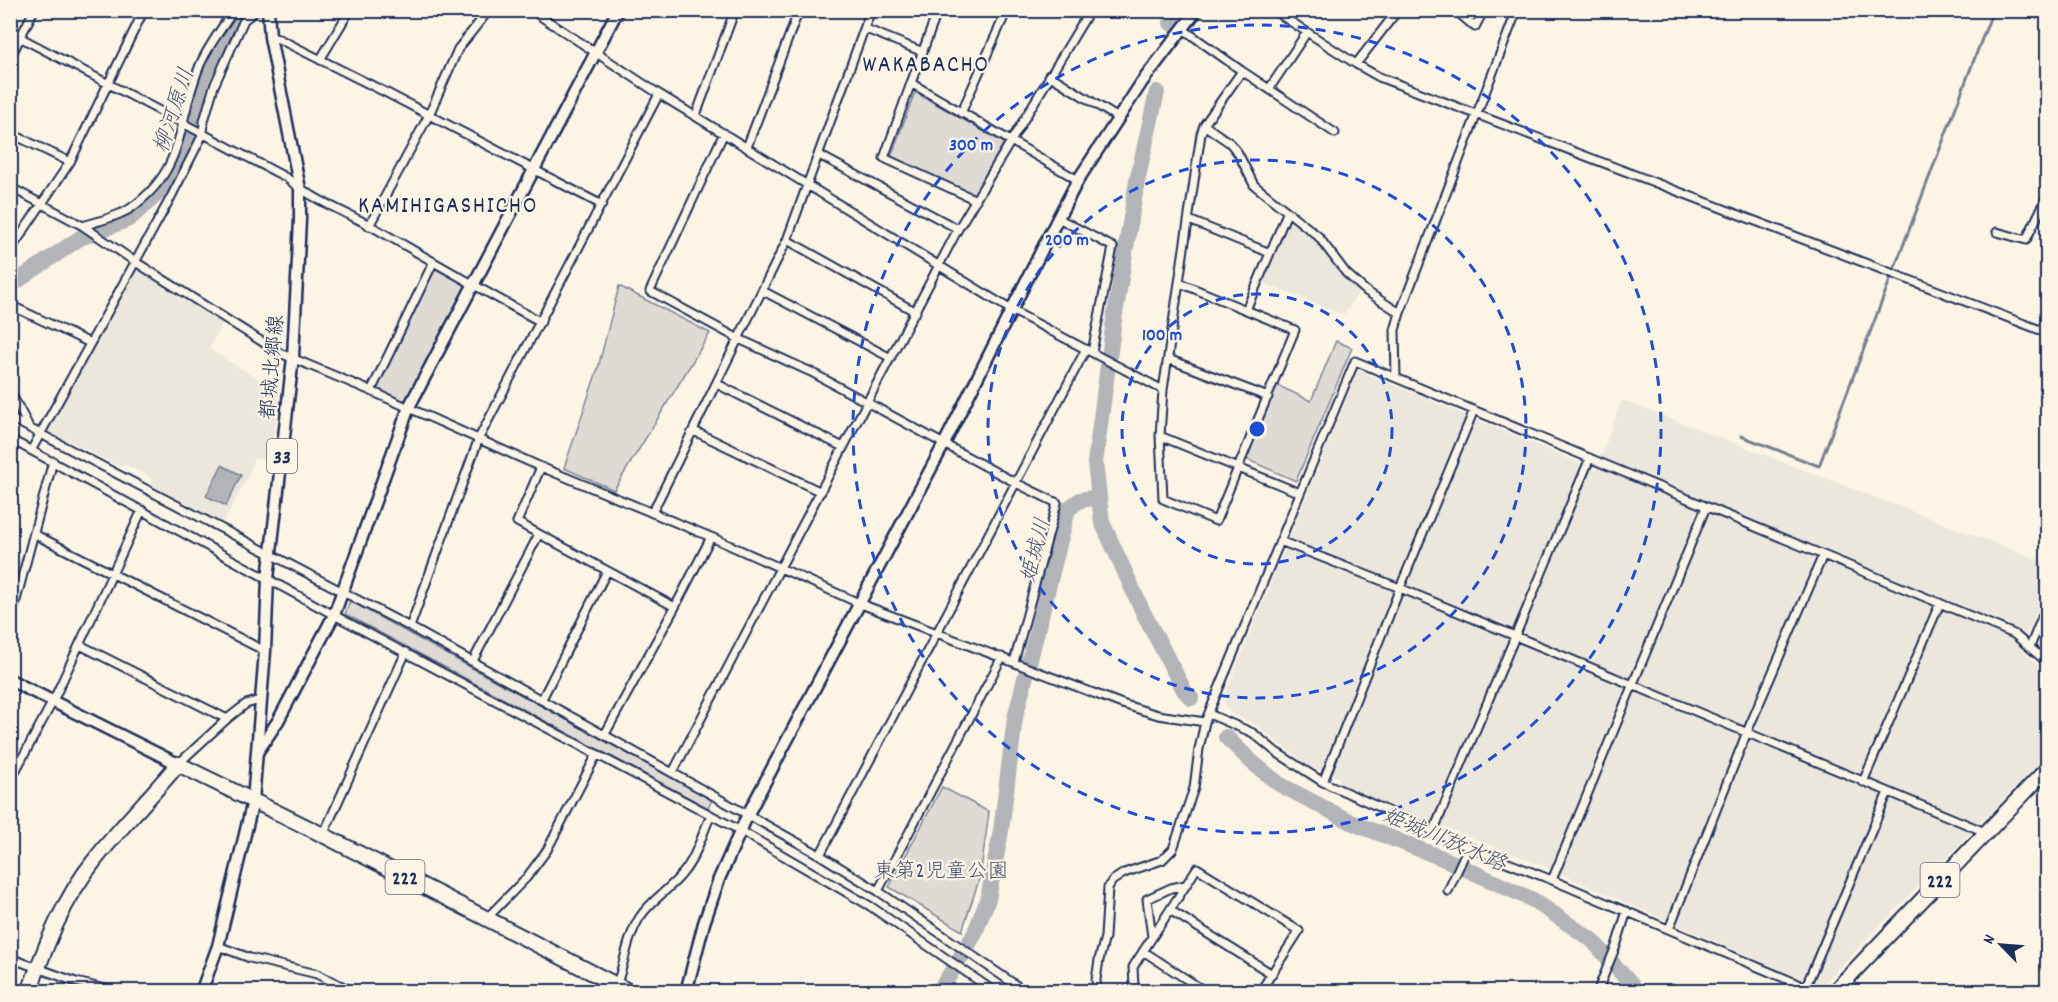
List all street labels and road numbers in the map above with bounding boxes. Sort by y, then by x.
street label: 都城北郷線 [254,314,294,421]
road number: 33 [267,439,297,473]
road number: 222 [386,860,424,894]
road number: 222 [1920,863,1960,897]

